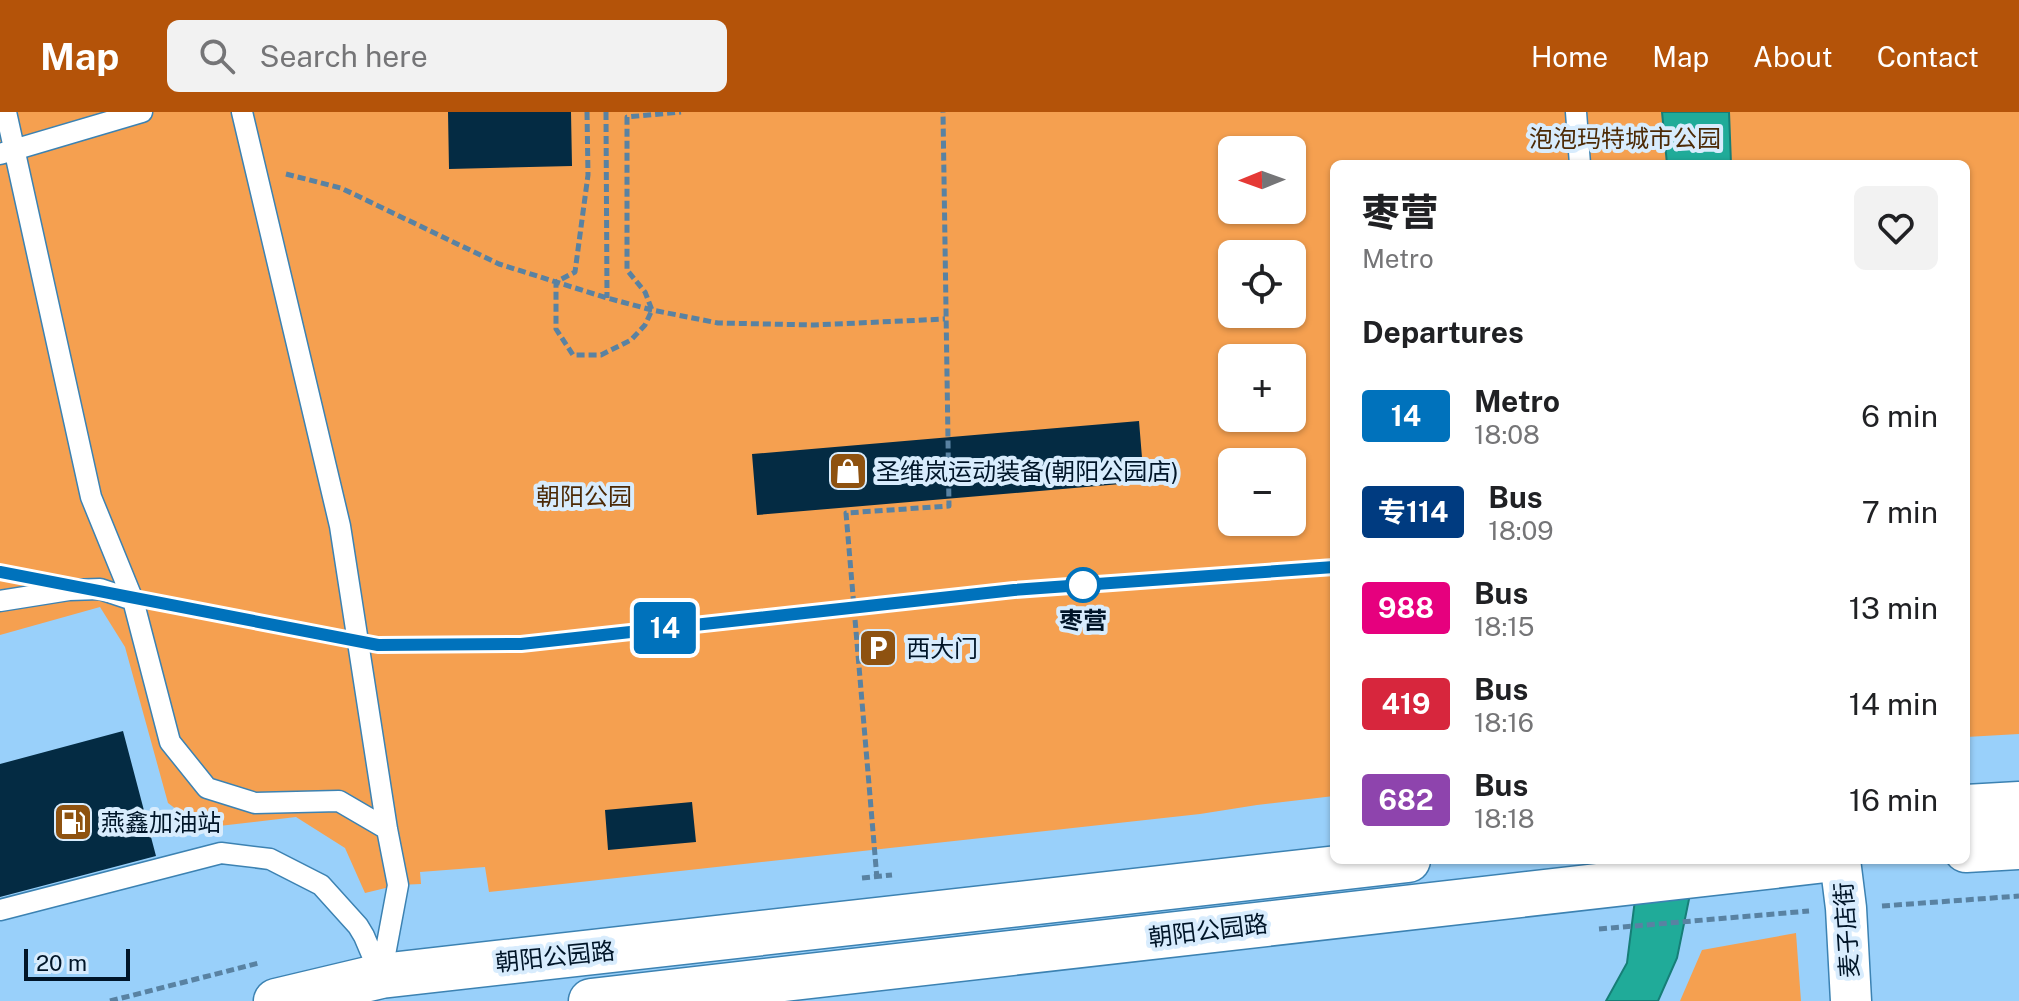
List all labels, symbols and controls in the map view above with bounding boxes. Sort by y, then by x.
search box [167,20,727,92]
text: Map [40,34,119,79]
icon: search [195,34,239,78]
text: Search here [259,38,428,74]
text: Home [1531,40,1608,73]
text: Map [1652,40,1709,73]
text: About [1753,40,1833,73]
text: Contact [1877,40,1979,73]
park label: 泡泡玛特城市公园 [1529,124,1721,152]
north arrow [1218,136,1306,224]
map controls [1218,136,1306,536]
button: heart [1854,186,1938,270]
text: 枣营 [1362,190,1438,235]
button: locate [1218,240,1306,328]
text: Metro [1362,243,1434,274]
text: Departures [1362,314,1524,350]
button: + [1218,344,1306,432]
text: Metro [1474,383,1560,419]
text: 6 min [1861,398,1938,434]
text: 14 [1391,399,1421,432]
text: 18:08 [1474,419,1540,450]
button: − [1218,448,1306,536]
shop icon: 圣维岚运动装备(朝阳公园店) [827,450,869,492]
place label: 圣维岚运动装备(朝阳公园店) [876,457,1179,485]
text: Bus [1488,479,1543,515]
park label: 朝阳公园 [536,482,632,510]
text: 7 min [1862,494,1938,530]
text: 专114 [1378,495,1448,528]
text: 18:09 [1488,515,1554,546]
marker: 枣营 [1066,568,1100,602]
text: Bus [1474,575,1528,611]
text: 13 min [1849,590,1938,626]
text: 988 [1378,591,1434,624]
line badge: 14 [629,602,701,654]
place label: 枣营 [1059,606,1107,634]
text: 14 [650,611,680,644]
text: 18:15 [1474,611,1535,642]
parking icon: 西大门 [857,627,899,669]
place label: 西大门 [906,634,978,662]
text: Bus [1474,671,1528,707]
text: 14 min [1849,686,1938,722]
text: 419 [1382,687,1430,720]
text: 18:16 [1474,707,1534,738]
text: Bus [1474,767,1528,803]
text: 16 min [1849,782,1938,818]
text: 682 [1379,783,1433,816]
fuel station icon: 燕鑫加油站 [52,801,94,843]
text: 18:18 [1474,803,1535,834]
place label: 燕鑫加油站 [101,808,221,836]
street label: 麦子店街 [1829,881,1863,979]
street label: 朝阳公园路 [1147,909,1269,951]
street label: 朝阳公园路 [494,936,616,976]
scale bar [24,945,130,981]
text: 20 m [36,950,87,976]

